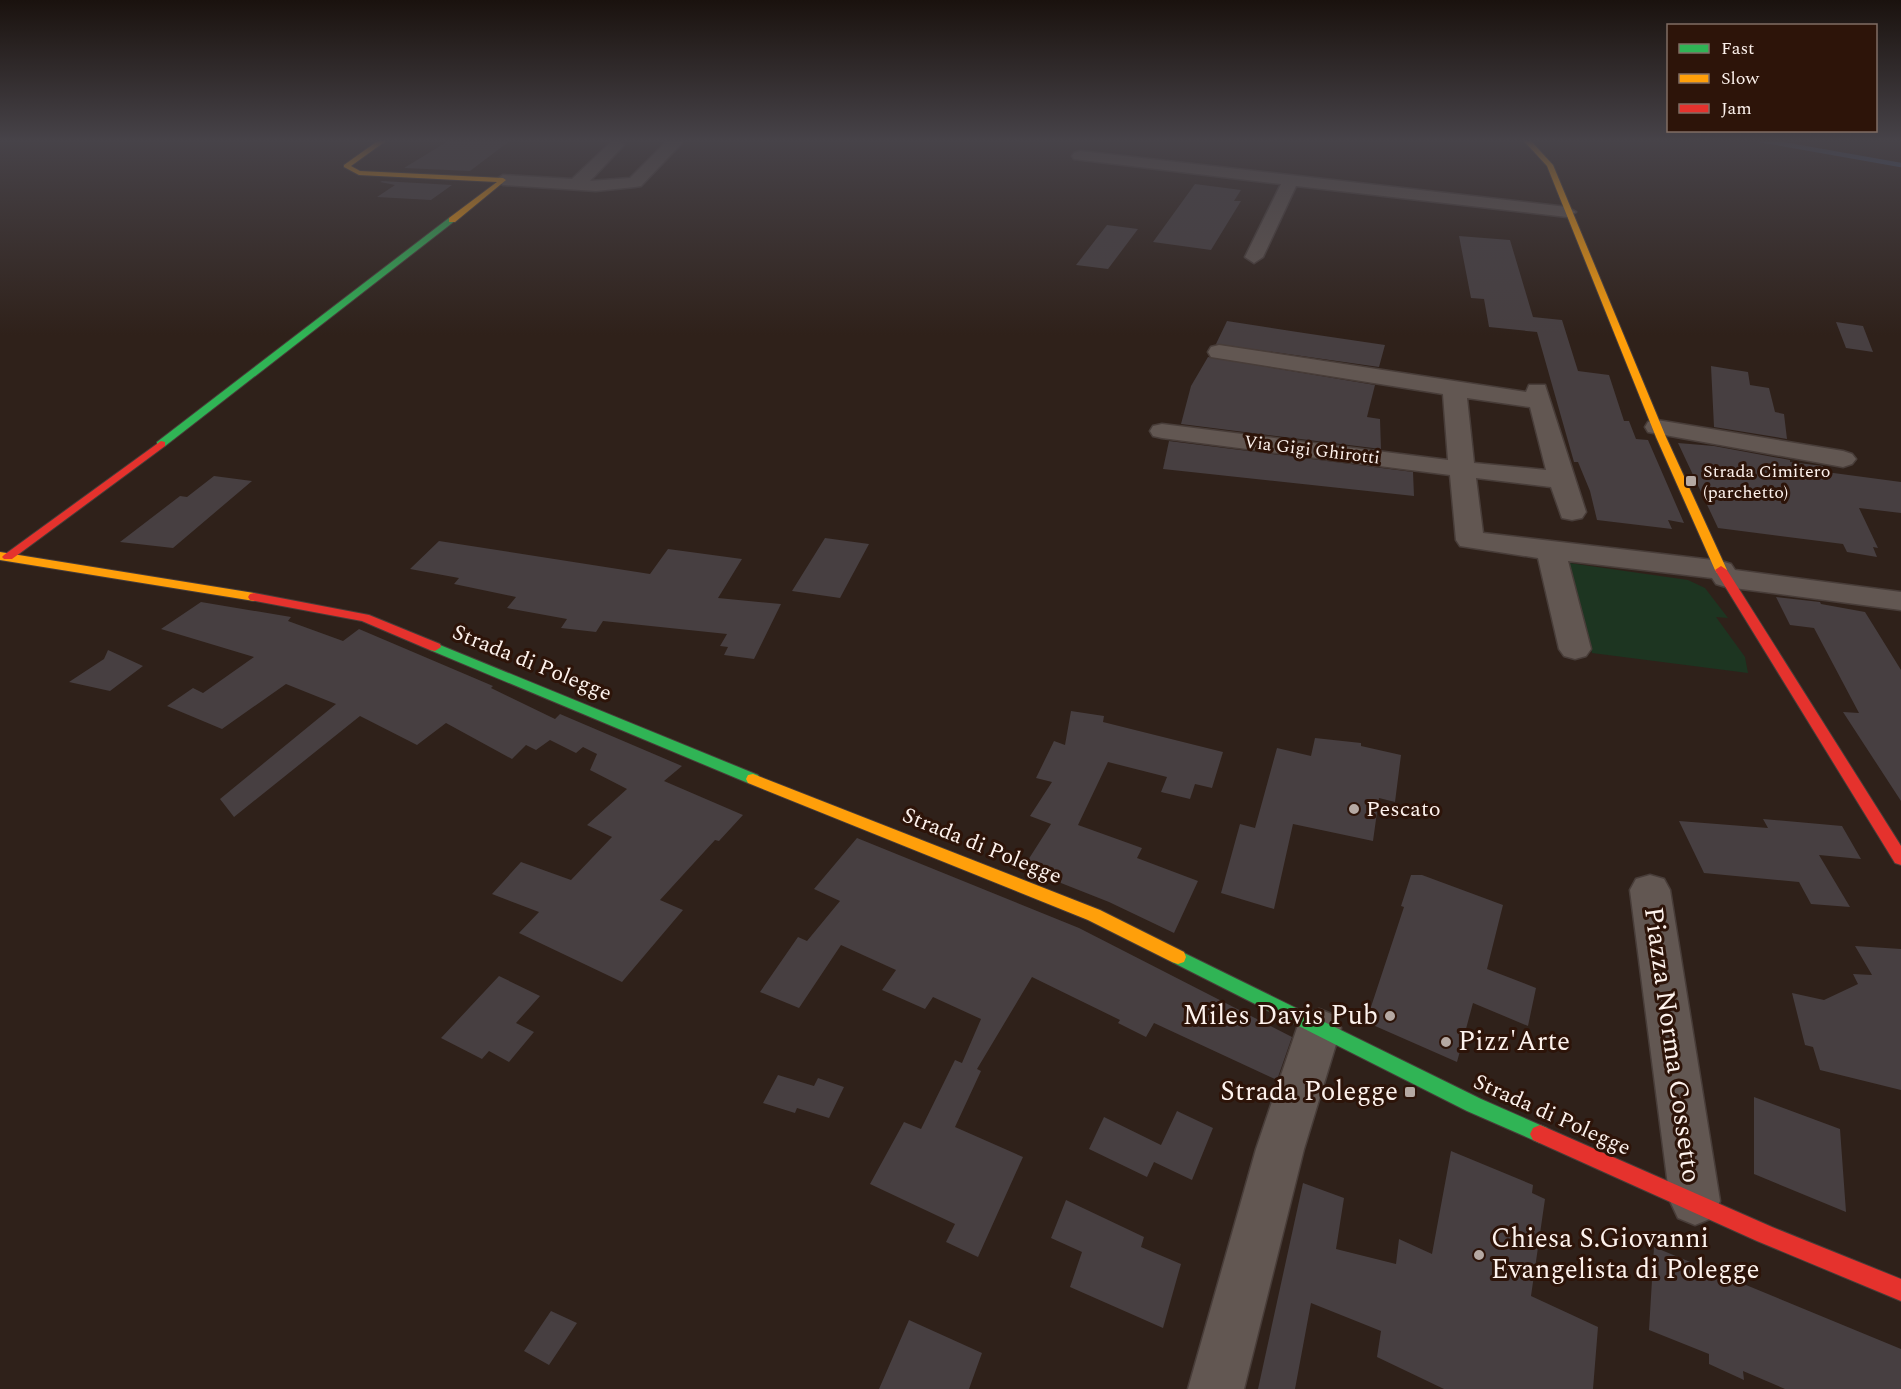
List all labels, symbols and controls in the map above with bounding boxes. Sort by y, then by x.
legend [1667,24,1877,132]
text: Fast [1721,35,1754,62]
text: Slow [1721,65,1760,92]
text: Jam [1721,95,1752,122]
street label: Via Gigi Ghirotti [1242,428,1382,472]
place label: Strada Cimitero (parchetto) [1703,458,1830,506]
marker: Strada Cimitero (parchetto) [1684,474,1698,488]
street label: Strada di Polegge [447,616,617,710]
place label: Pescato [1366,793,1441,826]
street label: Strada di Polegge [897,799,1067,893]
marker: Pescato [1347,802,1361,816]
street label: Piazza Norma Cossetto [1632,904,1712,1186]
place label: Miles Davis Pub [1183,995,1378,1037]
marker: Miles Davis Pub [1383,1009,1397,1023]
place label: Pizz'Arte [1458,1021,1570,1063]
marker: Pizz'Arte [1439,1035,1453,1049]
street label: Strada di Polegge [1468,1065,1636,1165]
place label: Strada Polegge [1220,1071,1398,1113]
marker: Strada Polegge [1403,1085,1417,1099]
place label: Chiesa S.Giovanni Evangelista di Polegge [1491,1218,1760,1291]
marker: Chiesa S.Giovanni Evangelista di Polegge [1472,1248,1486,1262]

